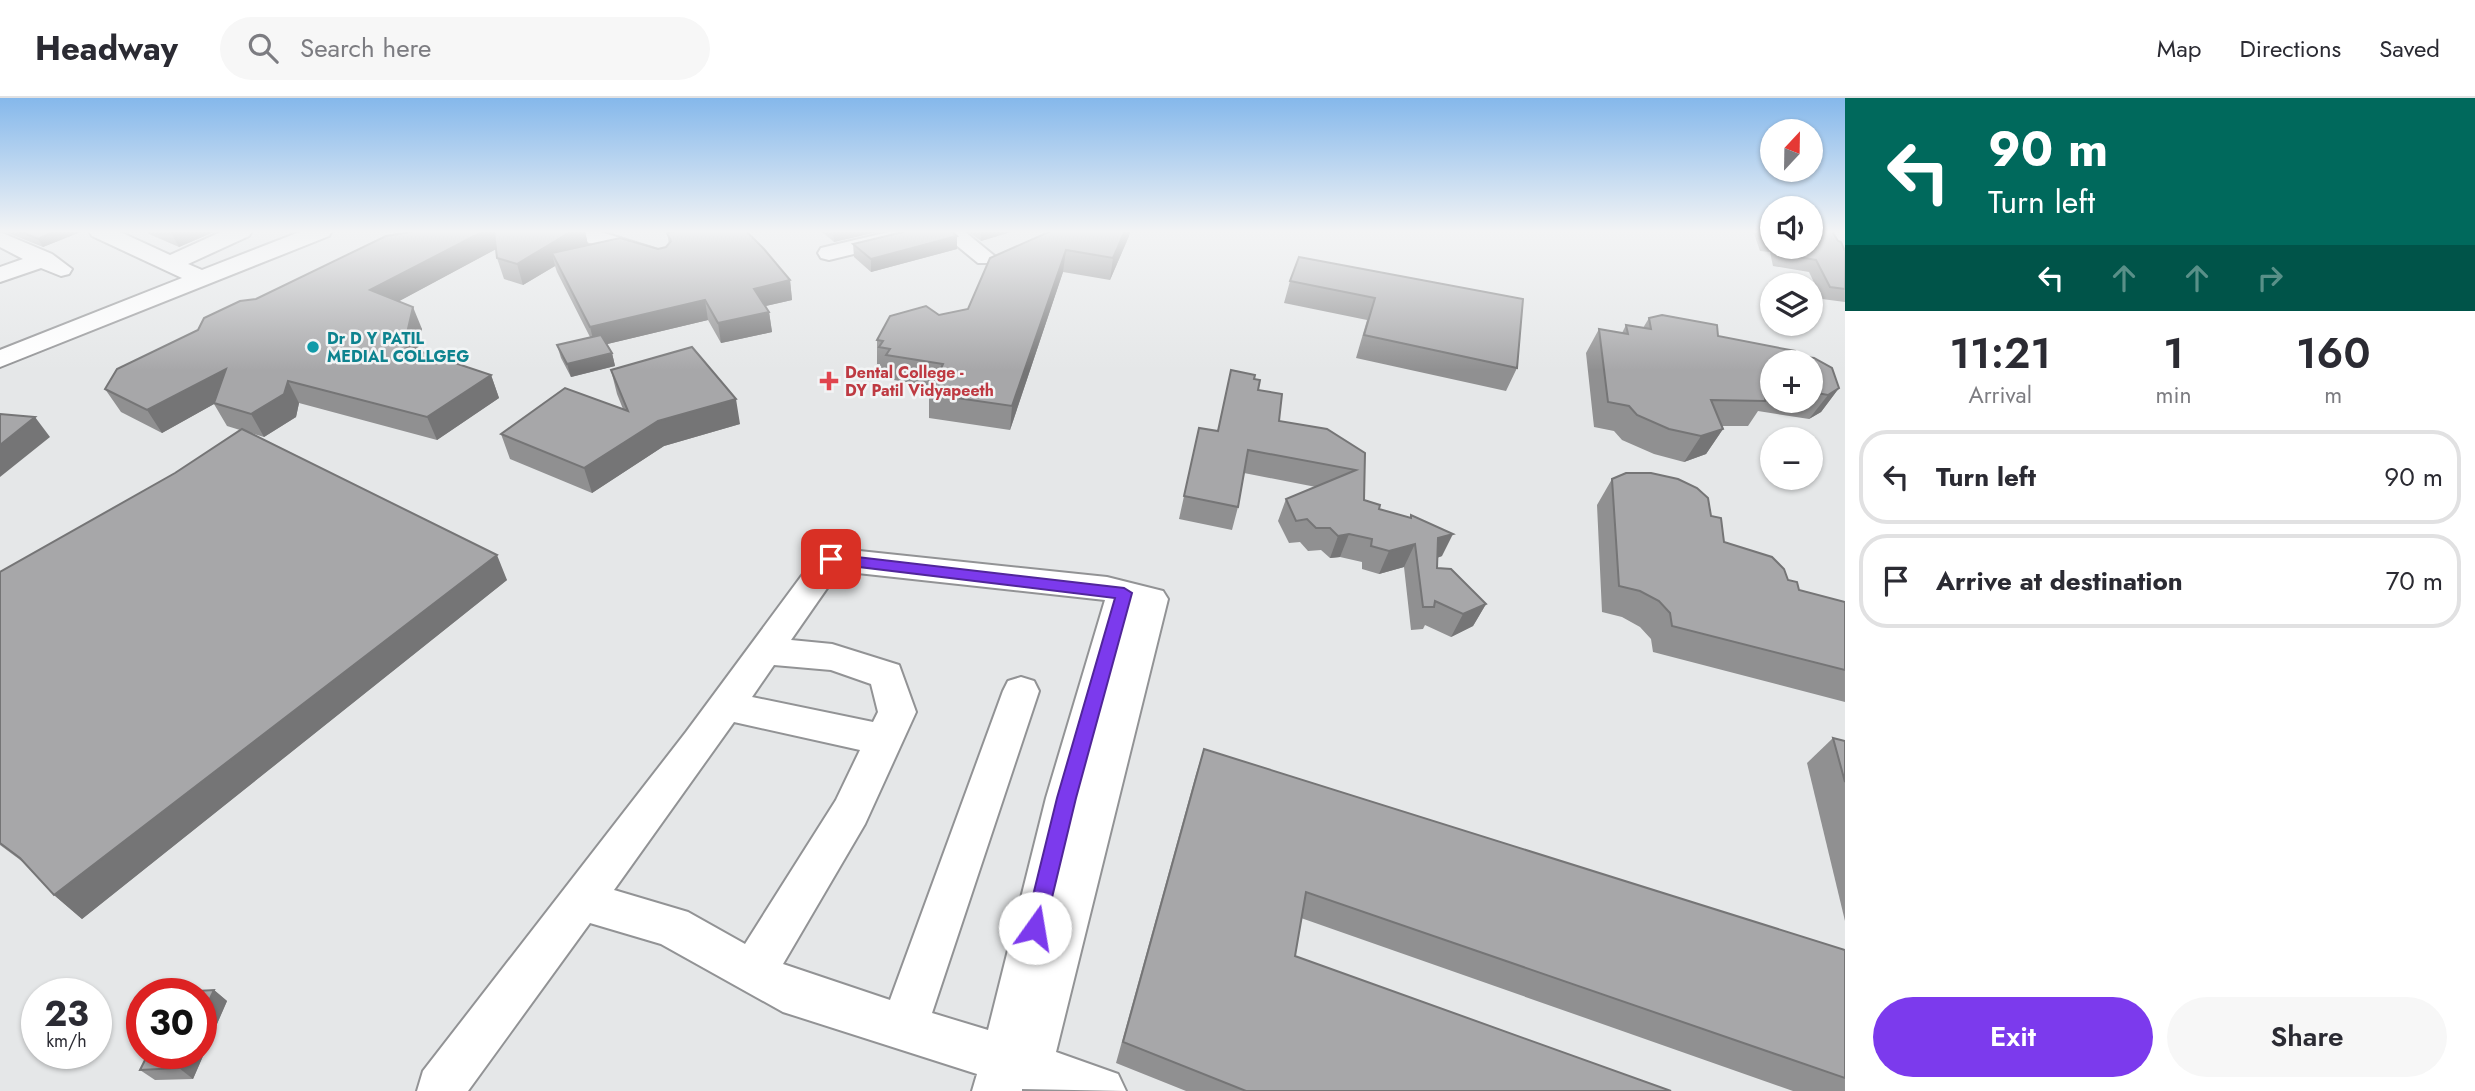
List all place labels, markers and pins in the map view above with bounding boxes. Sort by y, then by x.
place label: Dr D Y PATIL MEDIAL COLLGEG [327,327,469,368]
marker: Dr D Y PATIL MEDIAL COLLGEG [305,339,321,355]
place label: Dental College - DY Patil Vidyapeeth [845,361,994,402]
marker: Dental College - DY Patil Vidyapeeth [819,371,839,391]
pin [801,529,861,589]

